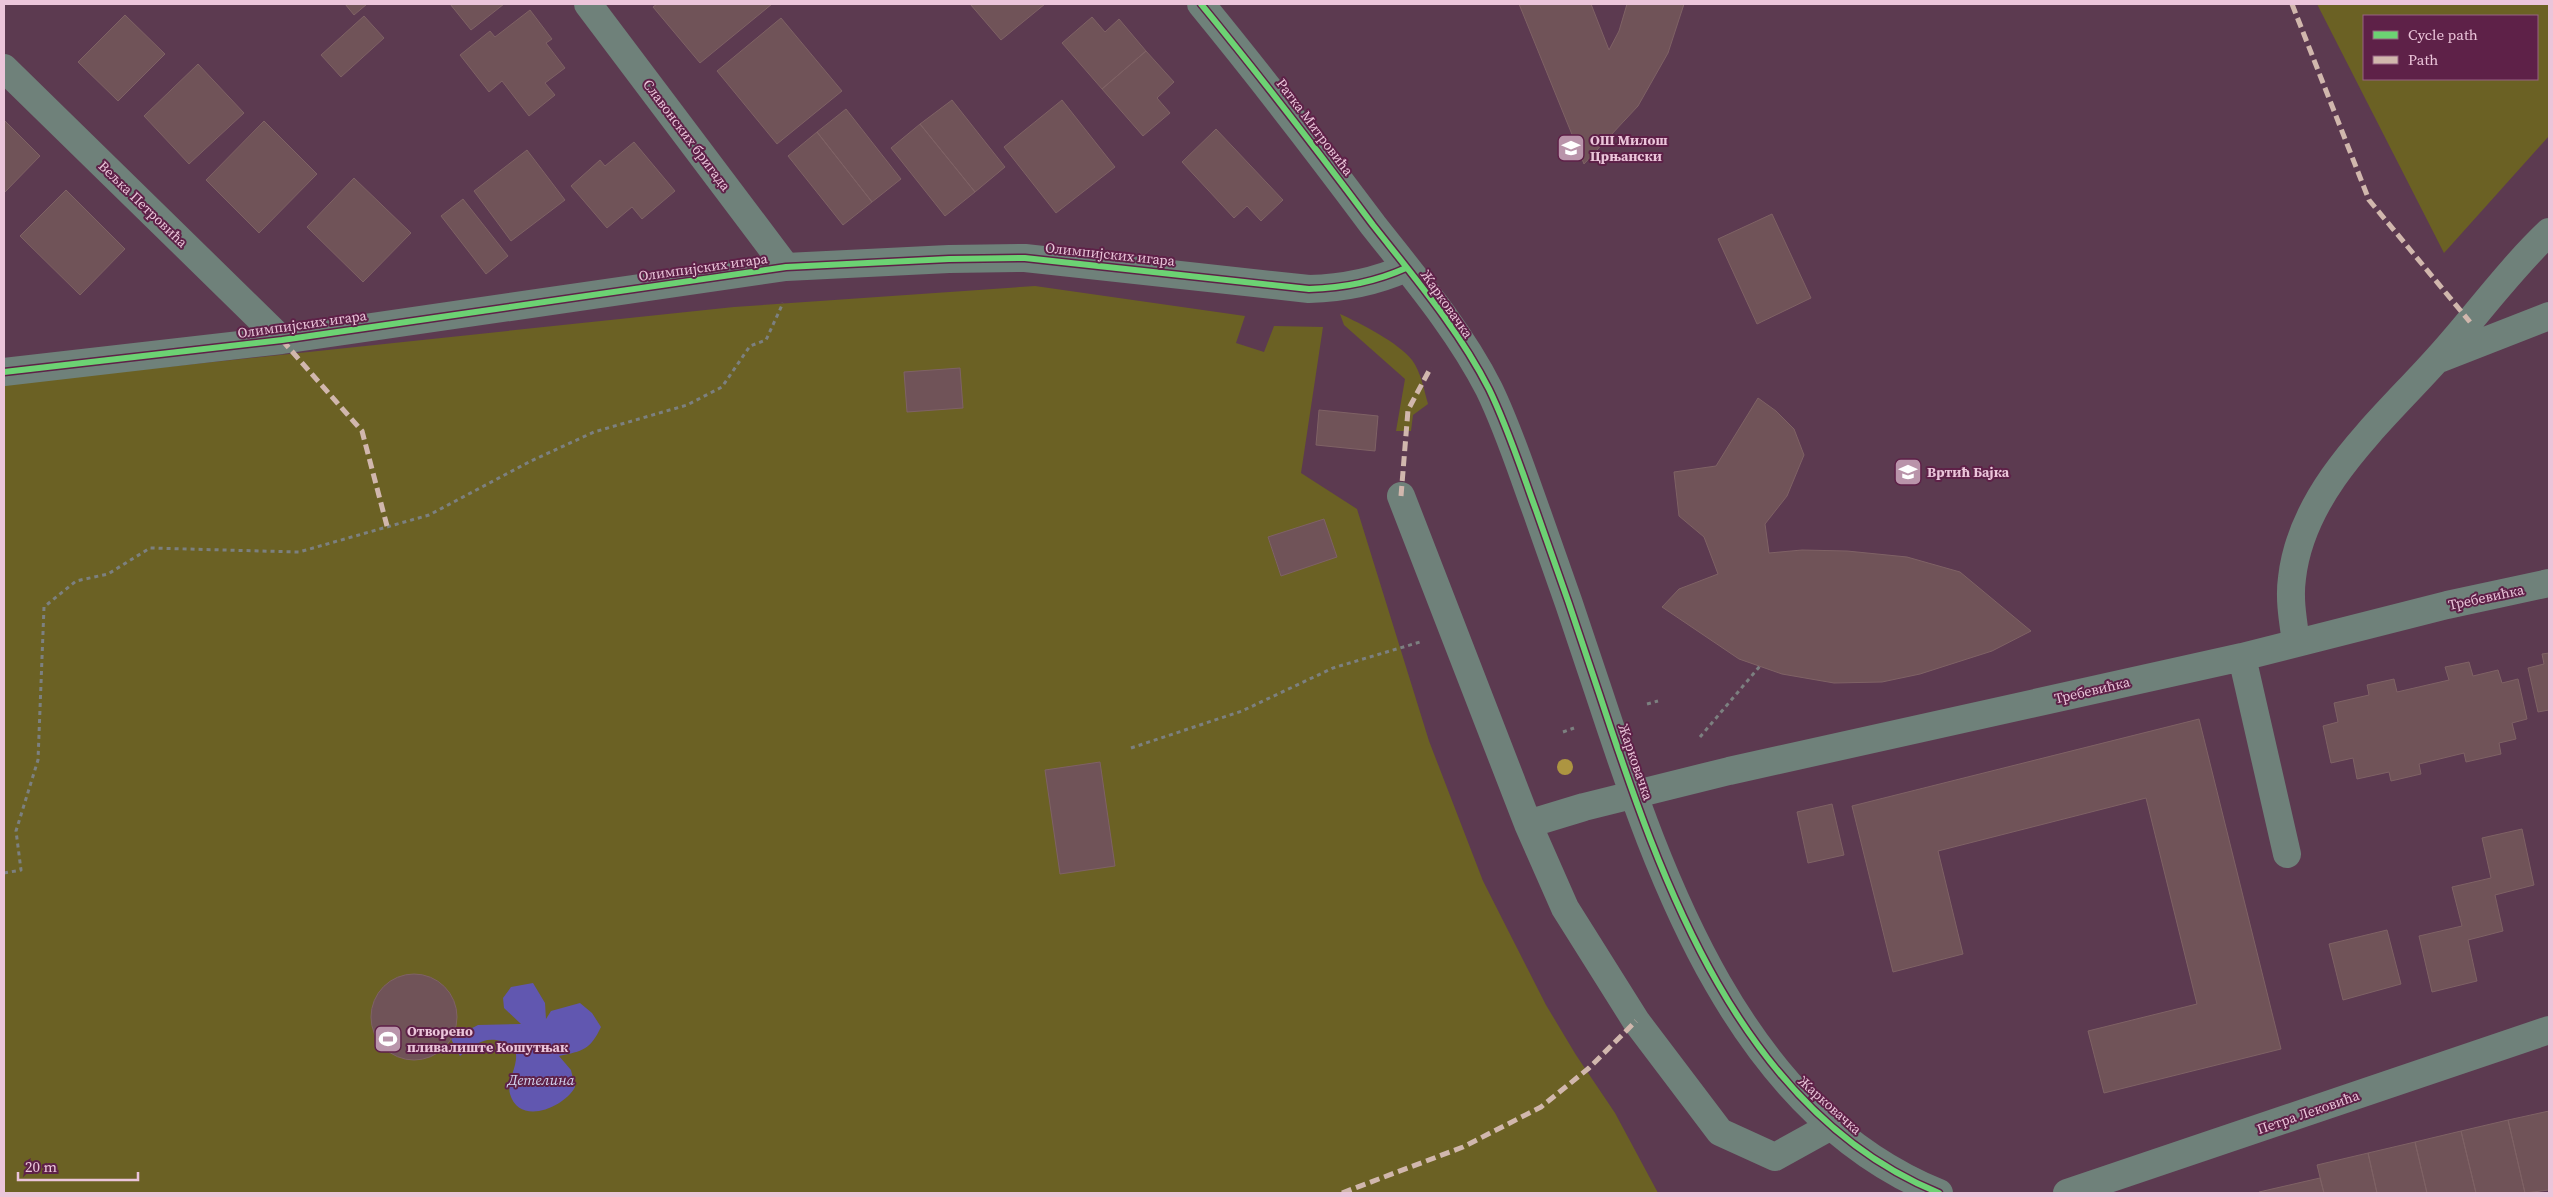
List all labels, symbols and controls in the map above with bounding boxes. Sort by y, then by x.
legend [2363,15,2538,80]
text: Cycle path [2408,24,2478,45]
text: Path [2408,49,2438,70]
street label: Ратка Митровића [1272,74,1359,180]
street label: Славонских бригада [638,75,736,196]
place label: ОШ Милош Црњански [1590,130,1667,166]
school or university icon: ОШ Милош Црњански [1556,133,1586,163]
street label: Вељка Петровића [94,156,193,252]
street label: Олимпијских игара [1044,237,1177,271]
street label: Олимпијских игара [637,248,770,286]
street label: Жарковачка [1416,266,1478,343]
street label: Олимпијских игара [236,305,369,343]
school or university icon: Вртић Бајка [1893,457,1923,487]
place label: Вртић Бајка [1927,462,2010,482]
street label: Требевићка [2446,579,2527,615]
street label: Требевићка [2052,671,2133,708]
street label: Жарковачка [1614,721,1659,804]
place label: Отворено пливалиште Кошутњак [407,1021,569,1057]
sports icon: Отворено пливалиште Кошутњак [373,1024,403,1054]
water label: Детелина [506,1069,575,1090]
street label: Жарковачка [1794,1071,1867,1140]
street label: Петра Лековића [2254,1085,2363,1139]
scale bar [18,1150,138,1182]
text: 20 m [25,1156,57,1177]

